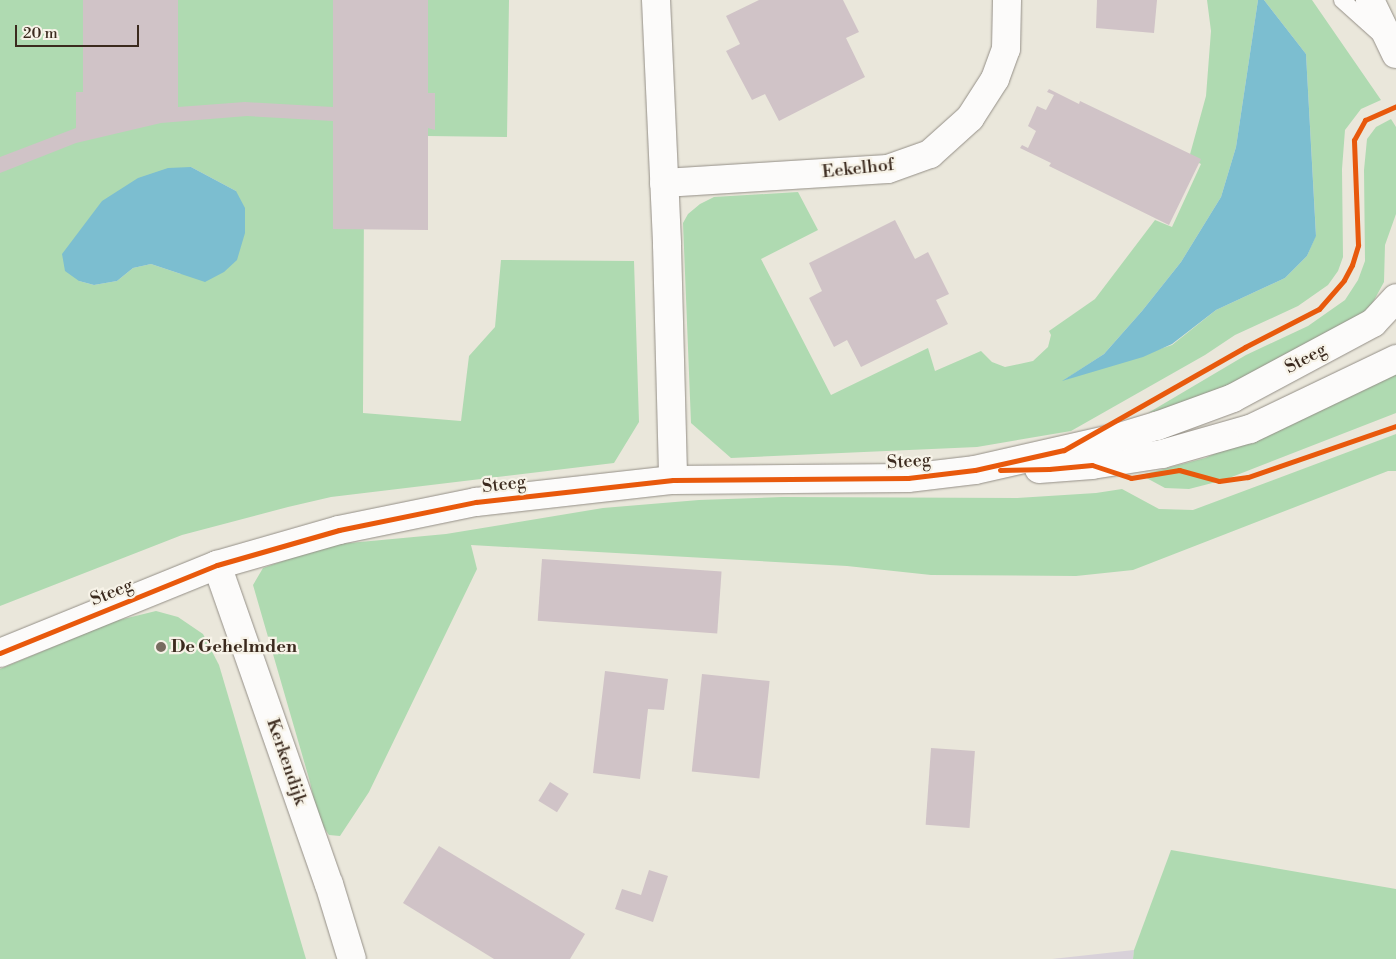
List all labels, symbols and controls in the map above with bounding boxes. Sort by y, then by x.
scale bar [18,15,141,47]
text: 20 m [23,24,58,43]
street label: Eekelhof [821,154,895,184]
street label: Steeg [1281,339,1331,379]
street label: Steeg [886,450,932,474]
street label: Steeg [481,472,527,498]
street label: Steeg [88,575,136,611]
place label: De Gehelmden [171,636,297,658]
marker: De Gehelmden [155,641,167,653]
street label: Kerkendijk [261,716,311,808]

